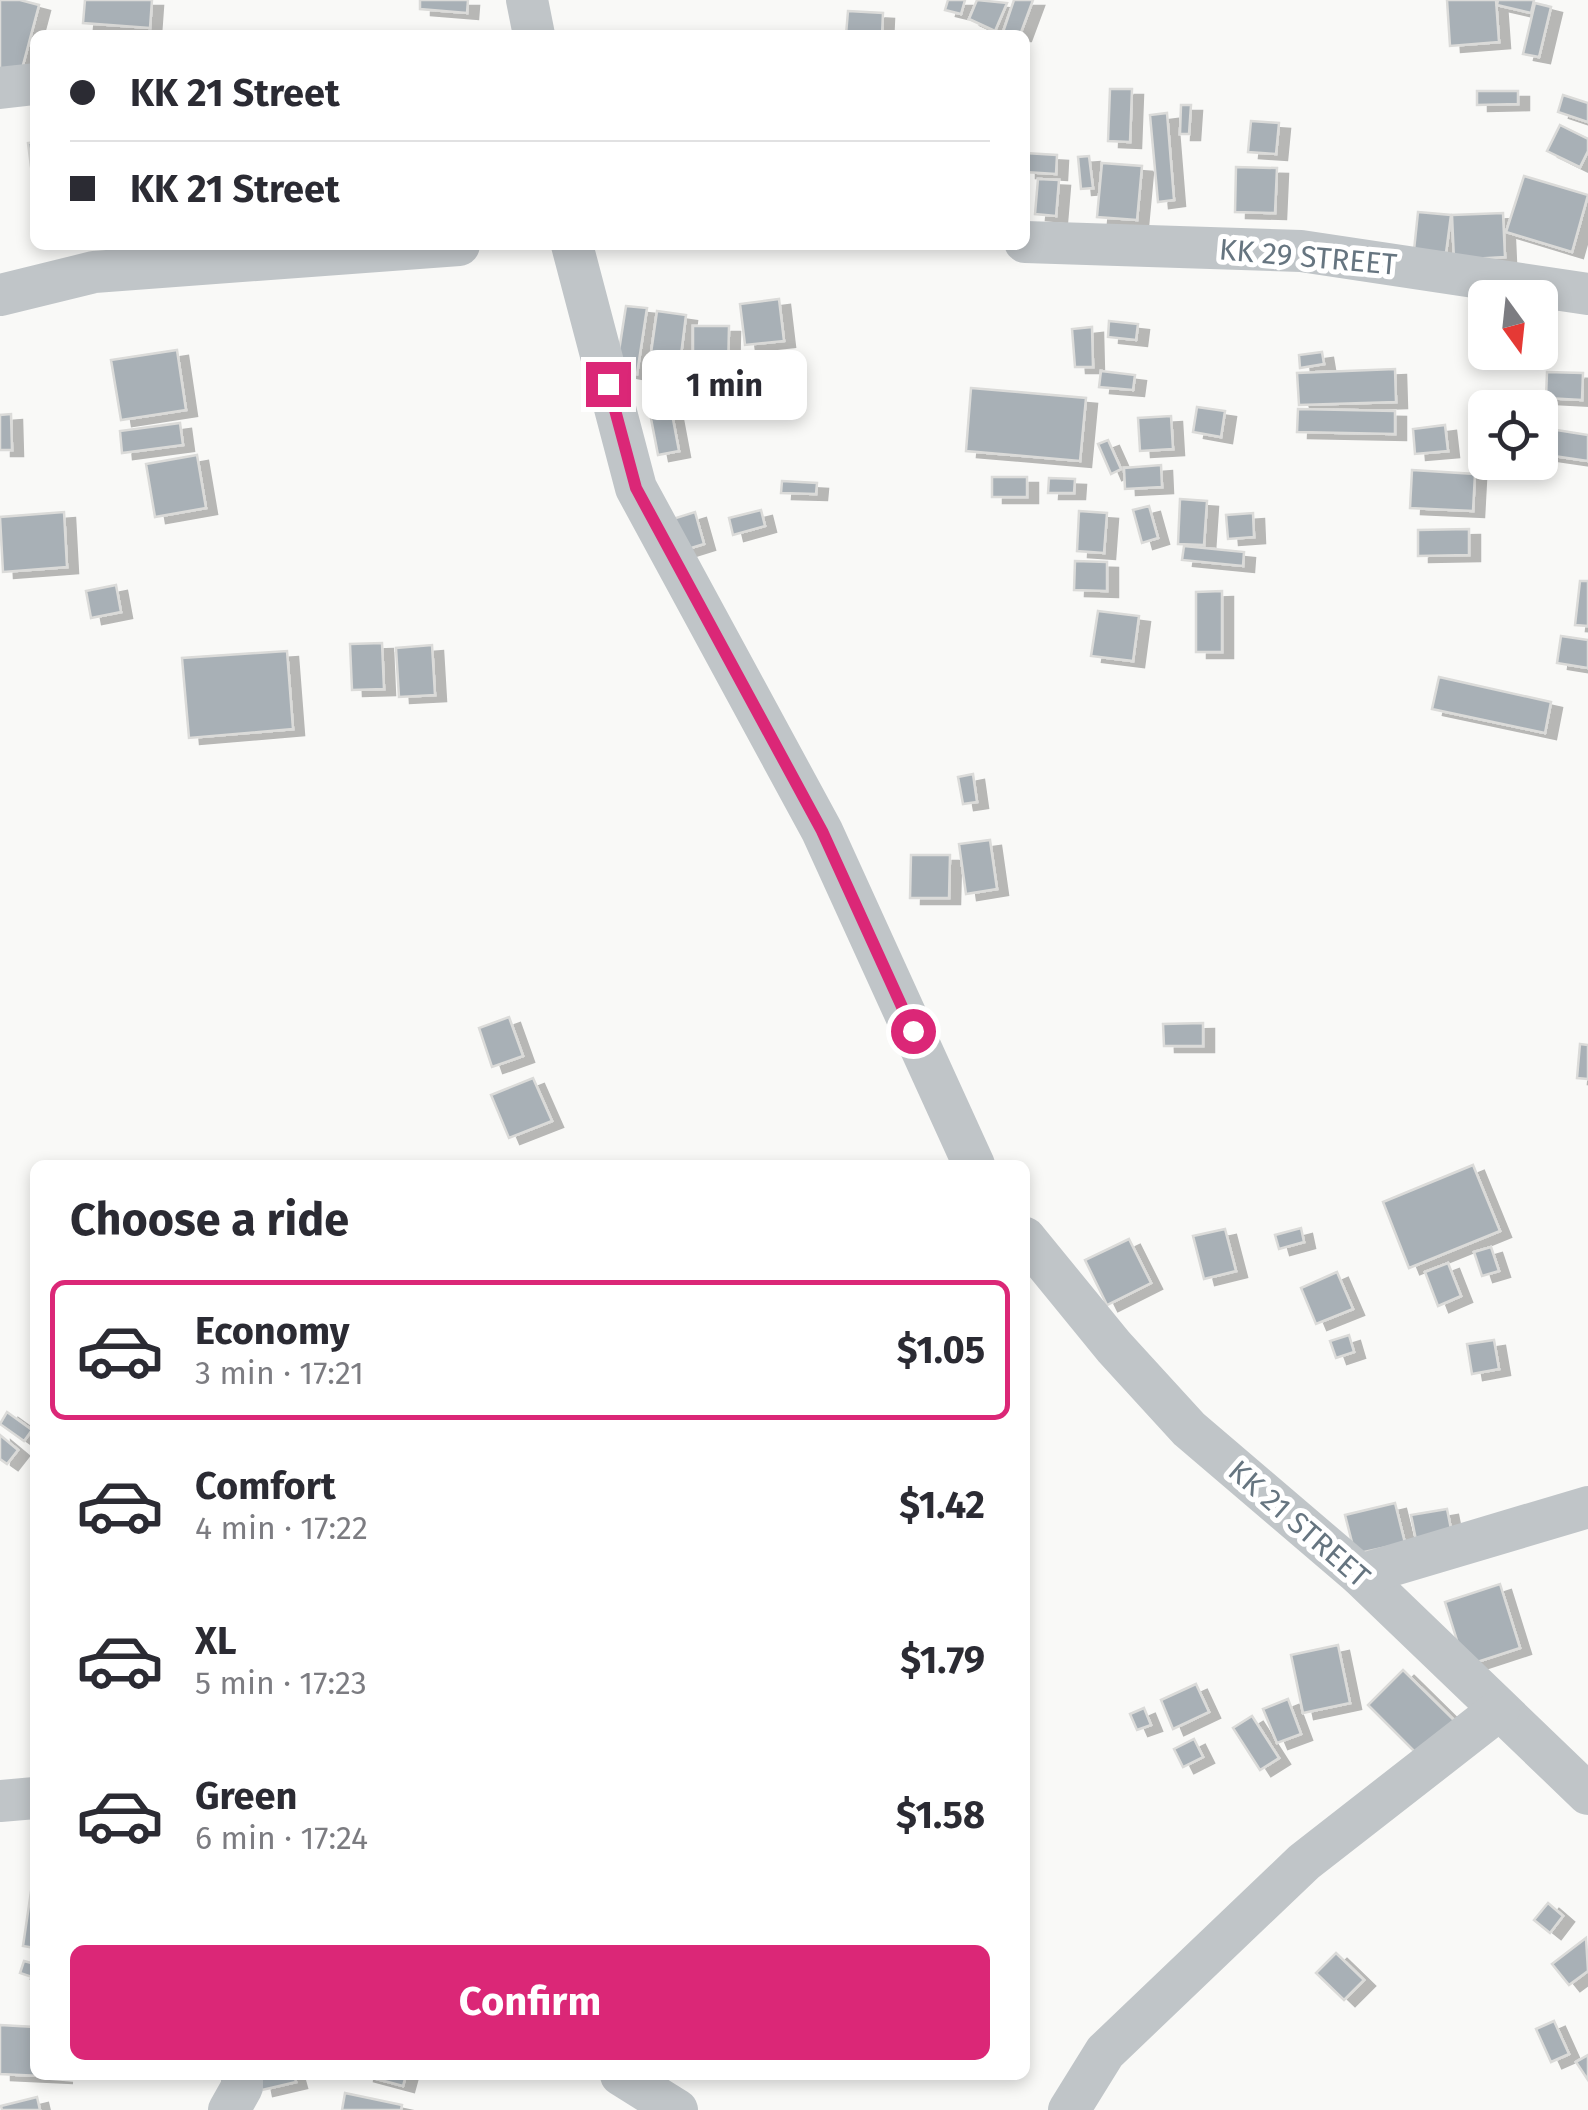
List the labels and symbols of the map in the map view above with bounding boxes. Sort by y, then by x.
street label: KK 29 STREET [1218,231,1399,283]
north arrow [1468,280,1558,370]
callout: 1 min [643,349,808,419]
route end [586,362,631,407]
route start [891,1009,936,1054]
street label: KK 21 STREET [1221,1453,1377,1595]

